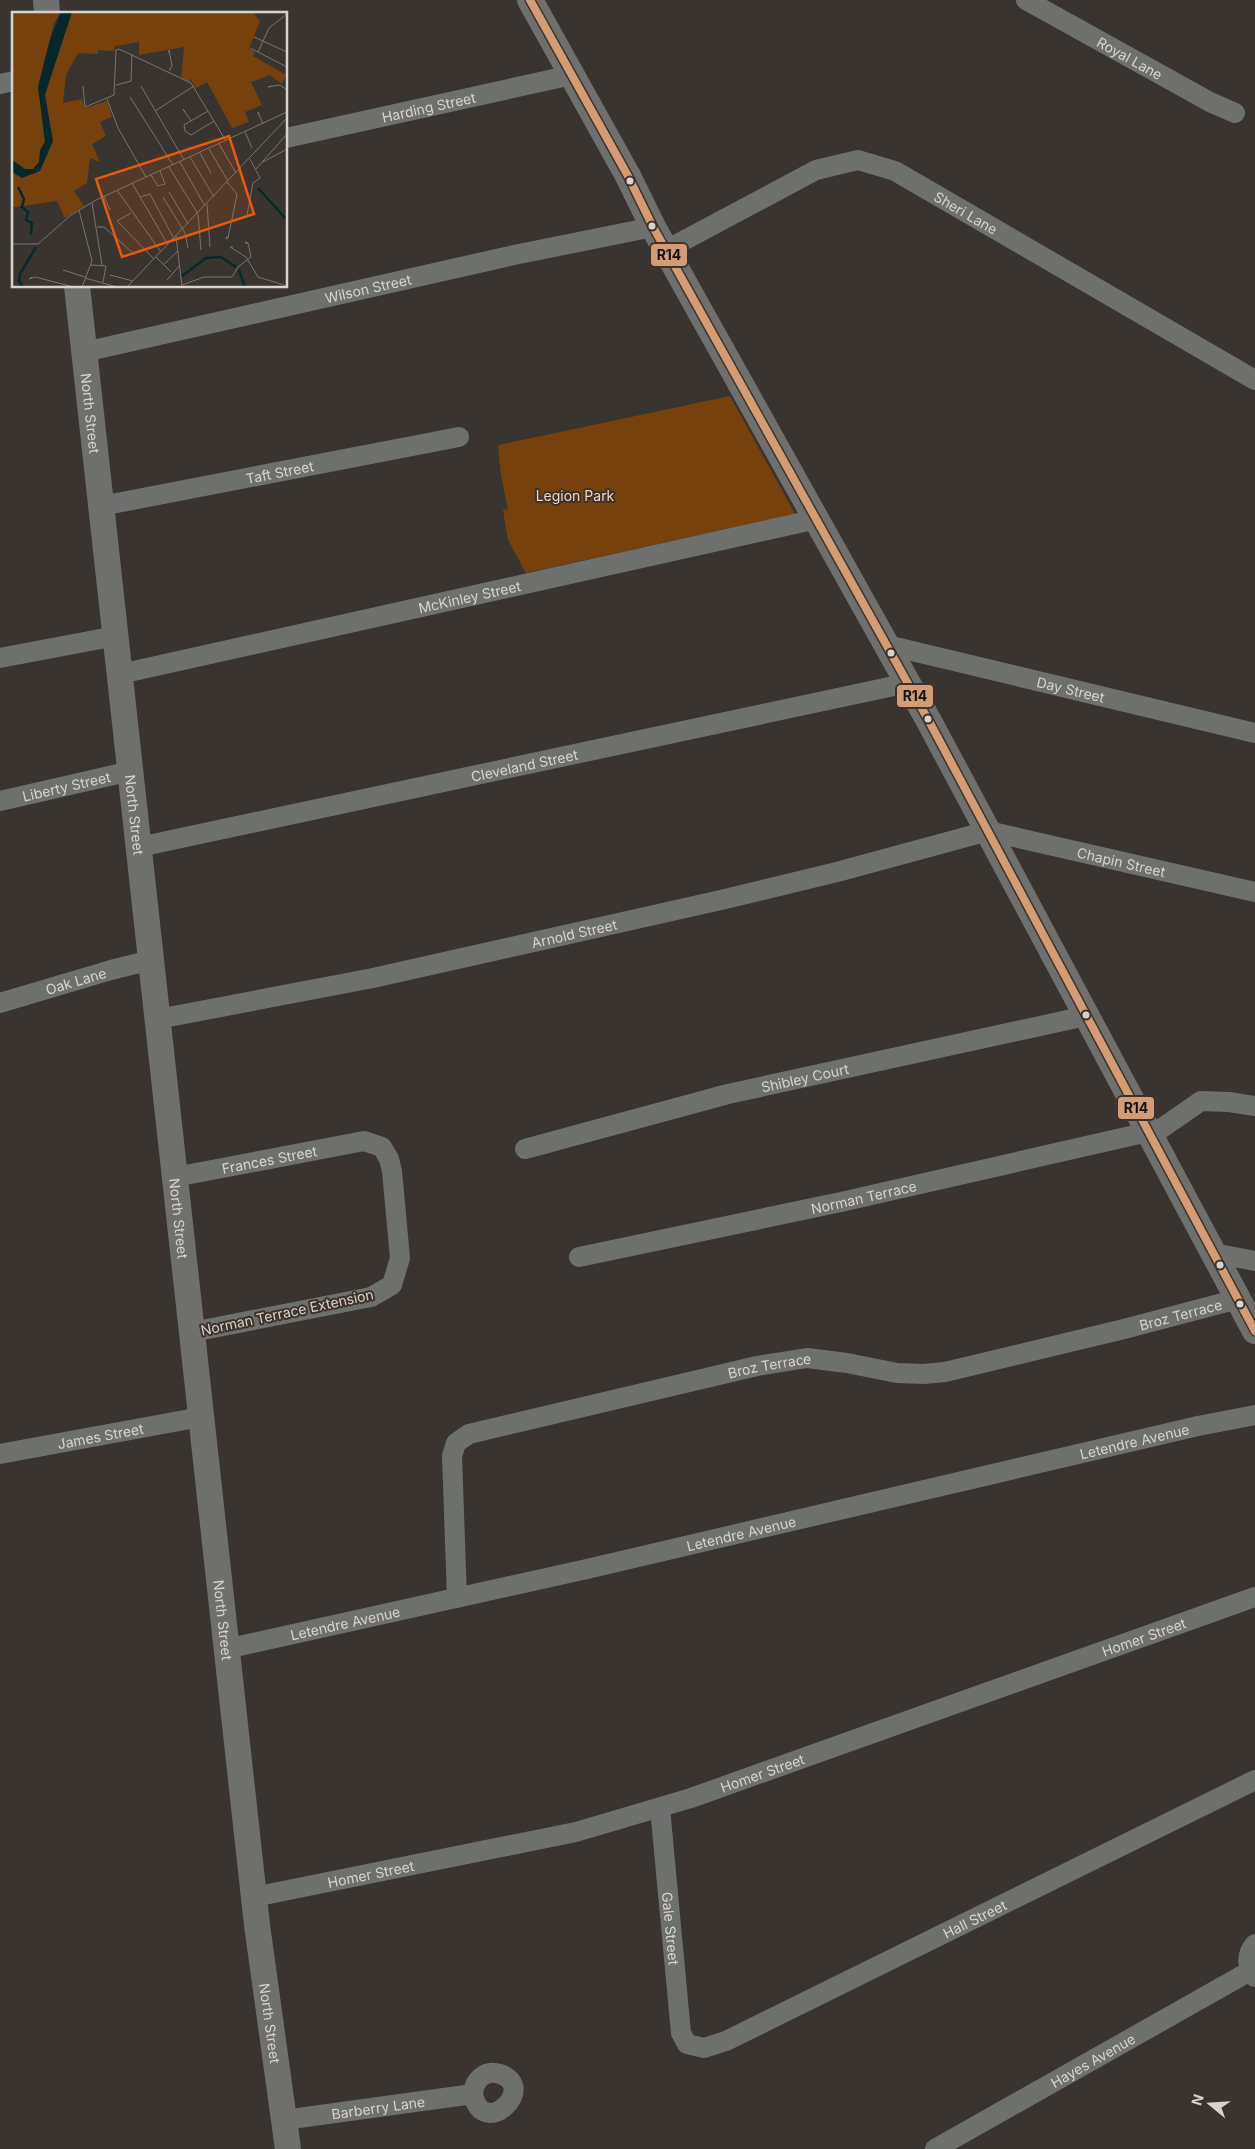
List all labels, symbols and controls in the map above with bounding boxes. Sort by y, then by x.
inset map [12,12,288,288]
street label: Royal Lane [1094,33,1166,83]
street label: Harding Street [380,88,478,125]
unlabelled marker [625,176,635,186]
street label: Sheri Lane [931,187,1001,237]
unlabelled marker [647,221,657,231]
line badge: R14 [650,243,688,267]
text: R14 [657,246,681,263]
street label: Wilson Street [323,270,413,306]
street label: North Street [78,372,104,455]
street label: Taft Street [244,457,315,486]
park label: Legion Park [536,487,615,504]
street label: McKinley Street [417,577,523,616]
unlabelled marker [886,648,896,658]
street label: Day Street [1035,673,1107,705]
line badge: R14 [896,684,934,708]
text: R14 [903,687,927,704]
unlabelled marker [923,714,933,724]
street label: Cleveland Street [469,745,580,784]
street label: Liberty Street [21,767,112,804]
street label: North Street [122,774,148,856]
street label: Chapin Street [1075,843,1167,880]
street label: Arnold Street [530,915,619,951]
street label: Oak Lane [43,963,108,998]
unlabelled marker [1081,1010,1091,1020]
street label: Shibley Court [759,1059,851,1095]
line badge: R14 [1117,1096,1155,1120]
text: R14 [1124,1099,1148,1116]
street label: Frances Street [220,1142,319,1176]
street label: North Street [167,1177,192,1260]
street label: Norman Terrace [809,1177,918,1217]
unlabelled marker [1215,1260,1225,1270]
street label: Norman Terrace Extension [199,1285,375,1339]
street label: Broz Terrace [1137,1295,1224,1333]
unlabelled marker [1235,1299,1245,1309]
street label: Broz Terrace [726,1349,812,1381]
street label: James Street [56,1419,145,1452]
street label: Letendre Avenue [1078,1420,1191,1462]
street label: Letendre Avenue [685,1512,798,1554]
street label: North Street [211,1579,236,1661]
street label: Letendre Avenue [289,1602,402,1643]
street label: Homer Street [1099,1614,1188,1659]
street label: Homer Street [718,1750,807,1795]
street label: Homer Street [326,1856,416,1890]
street label: Gale Street [659,1891,683,1966]
street label: Hall Street [940,1895,1009,1941]
street label: North Street [257,1982,285,2065]
street label: Hayes Avenue [1047,2029,1138,2091]
north arrow [1185,2079,1235,2129]
street label: Barberry Lane [330,2092,426,2122]
text: N [1187,2092,1207,2108]

